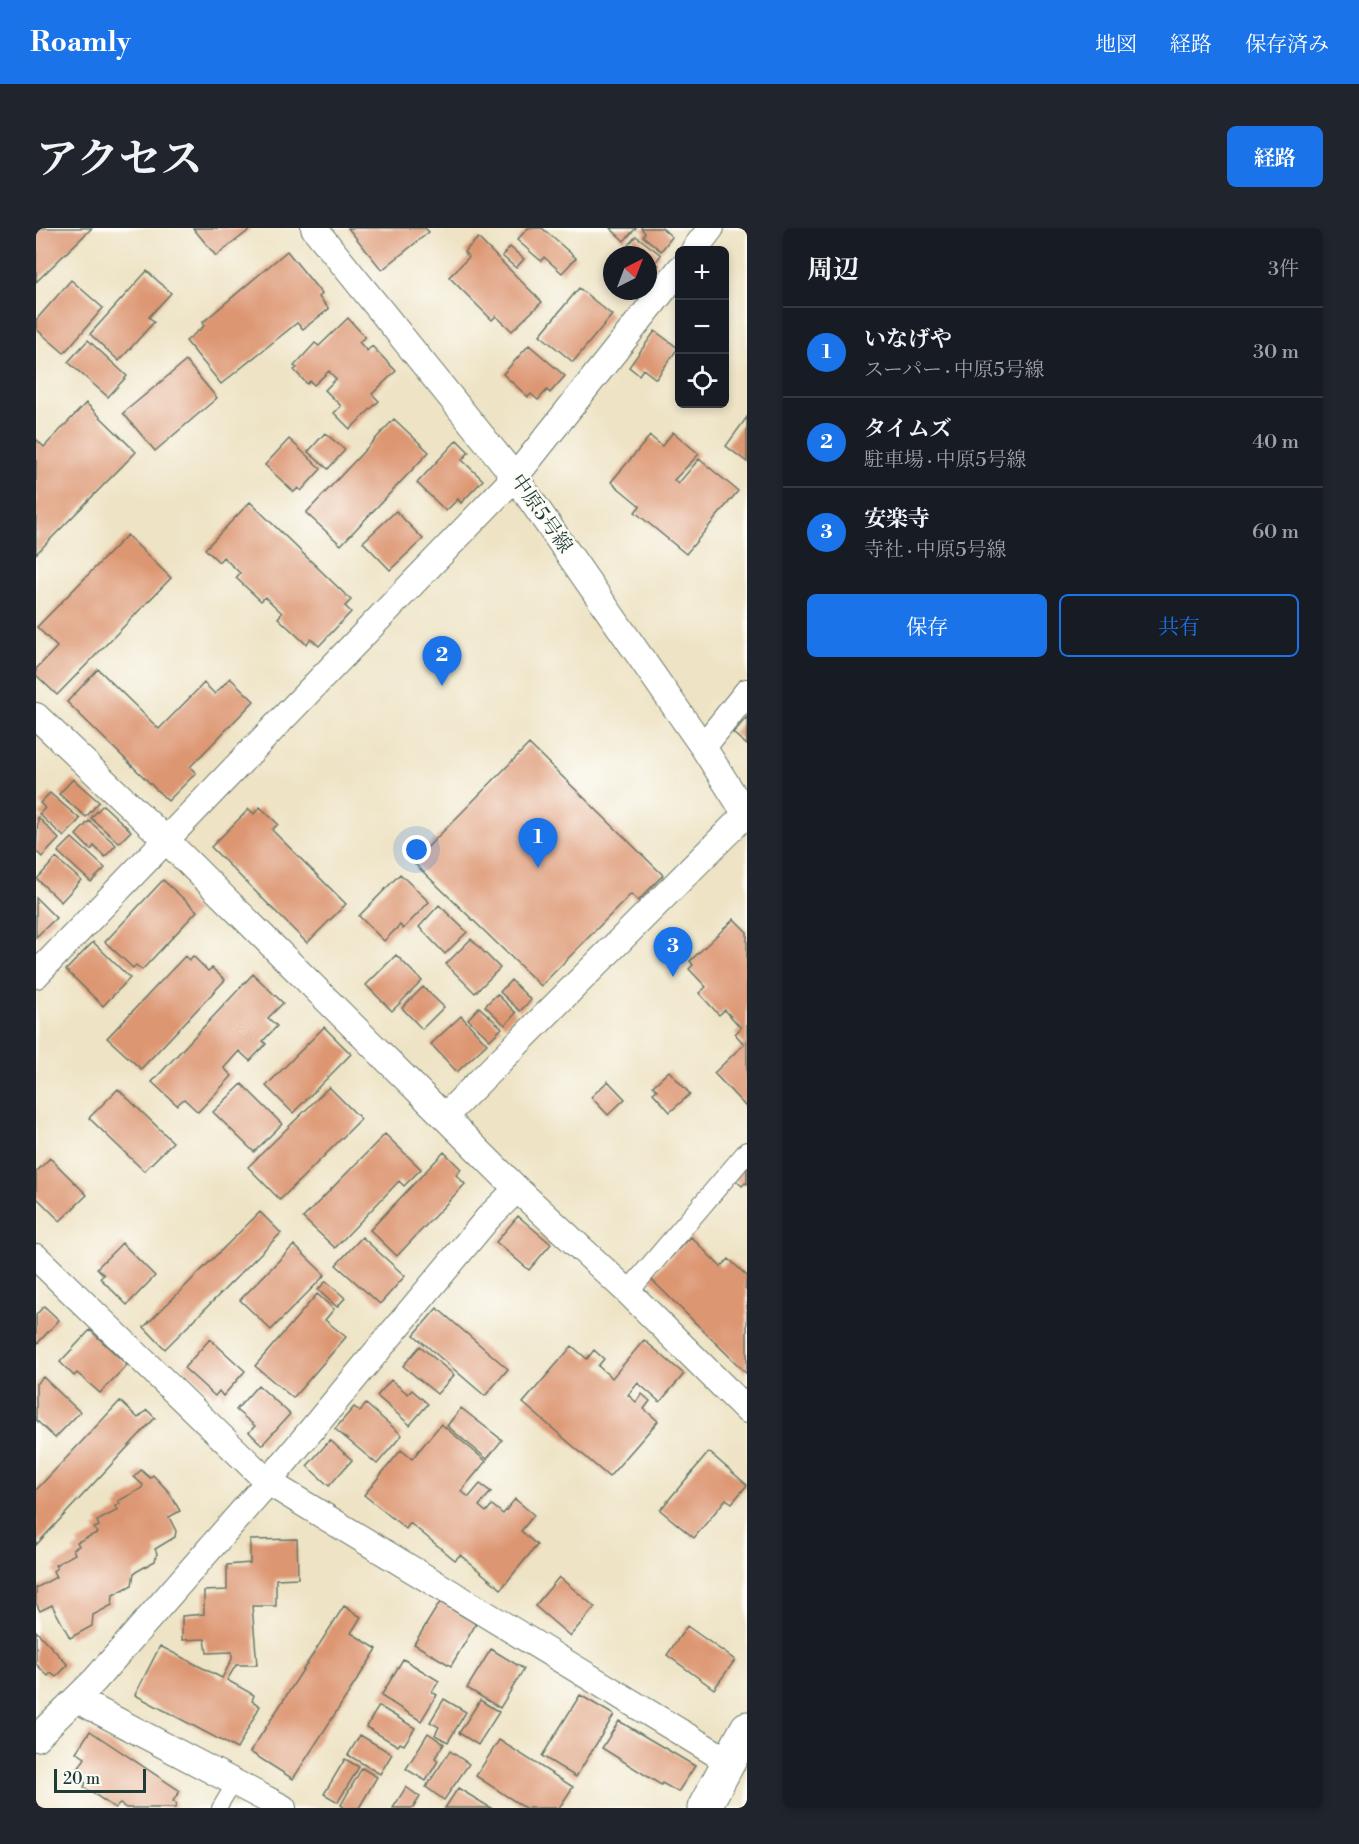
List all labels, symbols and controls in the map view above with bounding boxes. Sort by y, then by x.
text: Roamly [30,25,131,60]
text: 地図 [1095,32,1137,58]
text: 経路 [1170,32,1212,58]
text: 保存済み [1245,32,1329,58]
button: 経路 [1227,126,1323,187]
text: アクセス [36,134,203,187]
north arrow [603,246,657,300]
map controls [675,246,729,408]
button: + [675,246,729,300]
text: 周辺 [807,254,859,286]
text: 3件 [1268,257,1299,282]
button: − [675,300,729,354]
text: いなげや [864,326,952,353]
text: 1 [822,340,831,365]
text: 30 m [1253,340,1299,365]
button: locate [675,354,729,408]
text: スーパー · 中原5号線 [864,358,1045,383]
text: タイムズ [864,416,952,443]
text: 2 [820,430,833,455]
text: 40 m [1252,430,1299,455]
text: 駐車場 · 中原5号線 [864,448,1027,473]
street label: 中原5号線 [505,470,577,558]
text: 安楽寺 [864,506,930,533]
text: 3 [820,520,833,545]
text: 60 m [1252,520,1299,545]
text: 寺社 · 中原5号線 [864,538,1007,563]
button: 保存 [807,594,1047,657]
button: 共有 [1059,594,1299,657]
pin: 2 [422,636,462,686]
pin: 1 [518,818,558,868]
your location [402,835,431,864]
pin: 3 [654,928,692,977]
scale bar [54,1766,146,1794]
text: 20 m [63,1769,100,1789]

